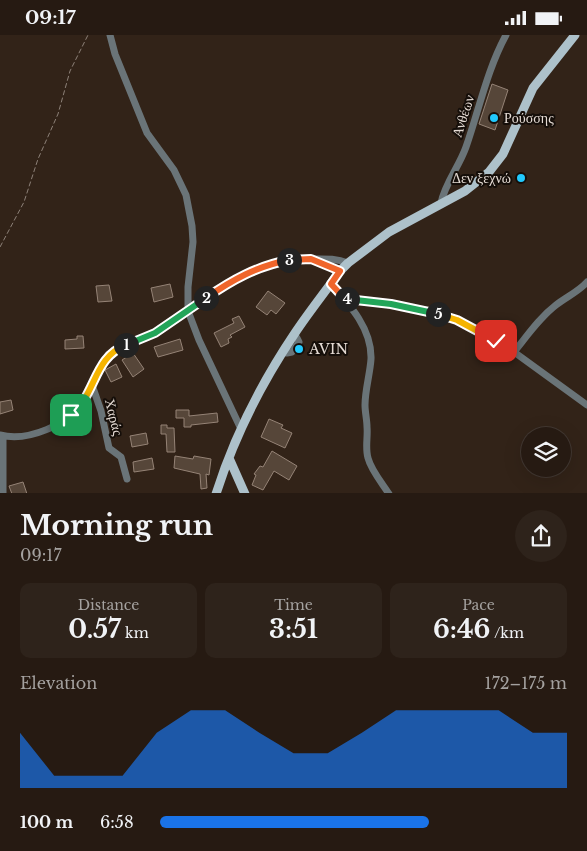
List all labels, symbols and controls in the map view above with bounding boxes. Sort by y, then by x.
text: 09:17 [25,6,76,29]
street label: Ανθέων [448,93,478,139]
place label: Ρούσσης [504,109,554,127]
marker: Ρούσσης [488,112,500,124]
place label: Δεν ξεχνώ [452,169,511,187]
marker: Δεν ξεχνώ [515,172,527,184]
pin: 3 [276,247,302,273]
text: 3 [285,251,294,269]
pin: 2 [194,285,218,311]
pin: 4 [334,287,360,311]
text: 2 [202,289,211,307]
text: 4 [343,290,352,308]
pin: 5 [426,301,450,327]
text: 5 [434,305,443,323]
pin [475,320,517,362]
icon: check [482,327,510,355]
pin: 1 [114,333,138,357]
text: 1 [123,336,130,354]
place label: AVIN [308,340,349,358]
marker: AVIN [293,343,305,355]
pin [50,394,92,436]
street label: Χαράς [101,397,127,438]
icon: arrive [57,401,85,429]
map controls [521,427,571,477]
button: layers [521,427,571,477]
text: Morning run [20,508,213,543]
button: share [515,510,567,562]
text: 09:17 [20,545,61,565]
text: Distance [78,596,139,614]
text: Time [274,596,313,614]
text: Pace [462,596,495,614]
text: 0.57 [68,614,121,645]
text: 3:51 [269,614,318,645]
text: 6:46 [433,614,490,645]
text: km [121,624,149,642]
text: /km [490,624,524,642]
text: Elevation [20,673,97,693]
text: 172–175 m [485,673,567,693]
text: 100 m [20,812,73,832]
text: 6:58 [100,812,134,832]

